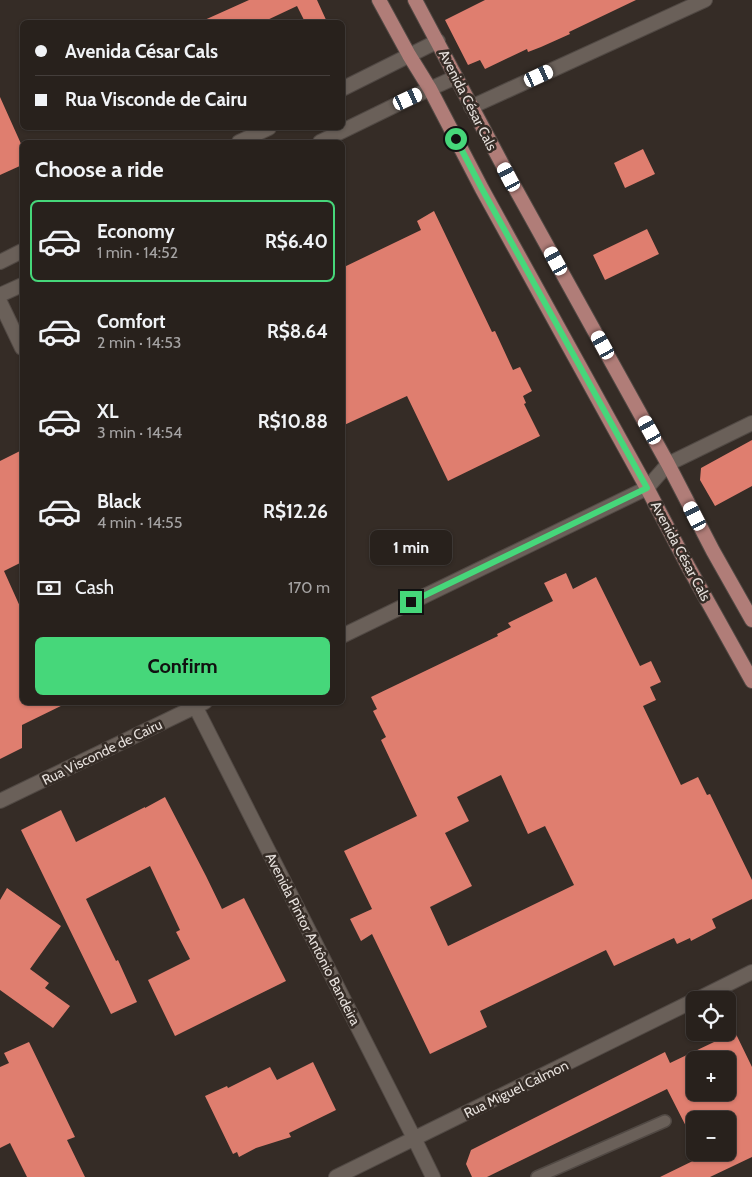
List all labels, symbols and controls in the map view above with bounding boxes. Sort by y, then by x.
text: Avenida César Cals [65,40,218,63]
street label: Avenida César Cals [435,47,501,154]
car [522,63,555,89]
car [391,86,424,112]
text: Rua Visconde de Cairu [65,88,247,111]
route start [445,128,467,150]
text: Choose a ride [35,156,164,183]
car [495,160,522,194]
icon: car [37,219,82,264]
text: Economy [97,220,175,243]
text: R$6.40 [265,230,328,253]
text: 1 min · 14:52 [97,243,178,262]
car [542,244,569,278]
icon: car [37,309,82,354]
text: Comfort [97,310,166,333]
text: R$8.64 [267,320,328,343]
car [589,328,616,362]
text: 2 min · 14:53 [97,333,181,352]
icon: car [37,399,82,444]
text: XL [97,400,118,423]
text: R$10.88 [258,410,328,433]
car [636,413,663,447]
text: 3 min · 14:54 [97,423,182,442]
icon: car [37,489,82,534]
text: Black [97,490,141,513]
street label: Avenida César Cals [647,498,715,604]
car [681,499,708,533]
text: R$12.26 [263,500,328,523]
text: 4 min · 14:55 [97,513,182,532]
callout: 1 min [370,530,452,564]
text: 1 min [393,538,429,557]
icon: cash [35,574,63,602]
text: Cash [75,576,114,599]
text: 170 m [288,578,330,597]
route end [400,591,422,613]
button: Confirm [35,637,330,695]
street label: Rua Visconde de Cairu [39,715,165,789]
street label: Avenida Pintor Antônio Bandeira [262,850,365,1029]
map controls [686,991,736,1161]
button: locate [686,991,736,1041]
button: + [686,1051,736,1101]
street label: Rua Miguel Calmon [461,1056,571,1122]
button: − [686,1111,736,1161]

